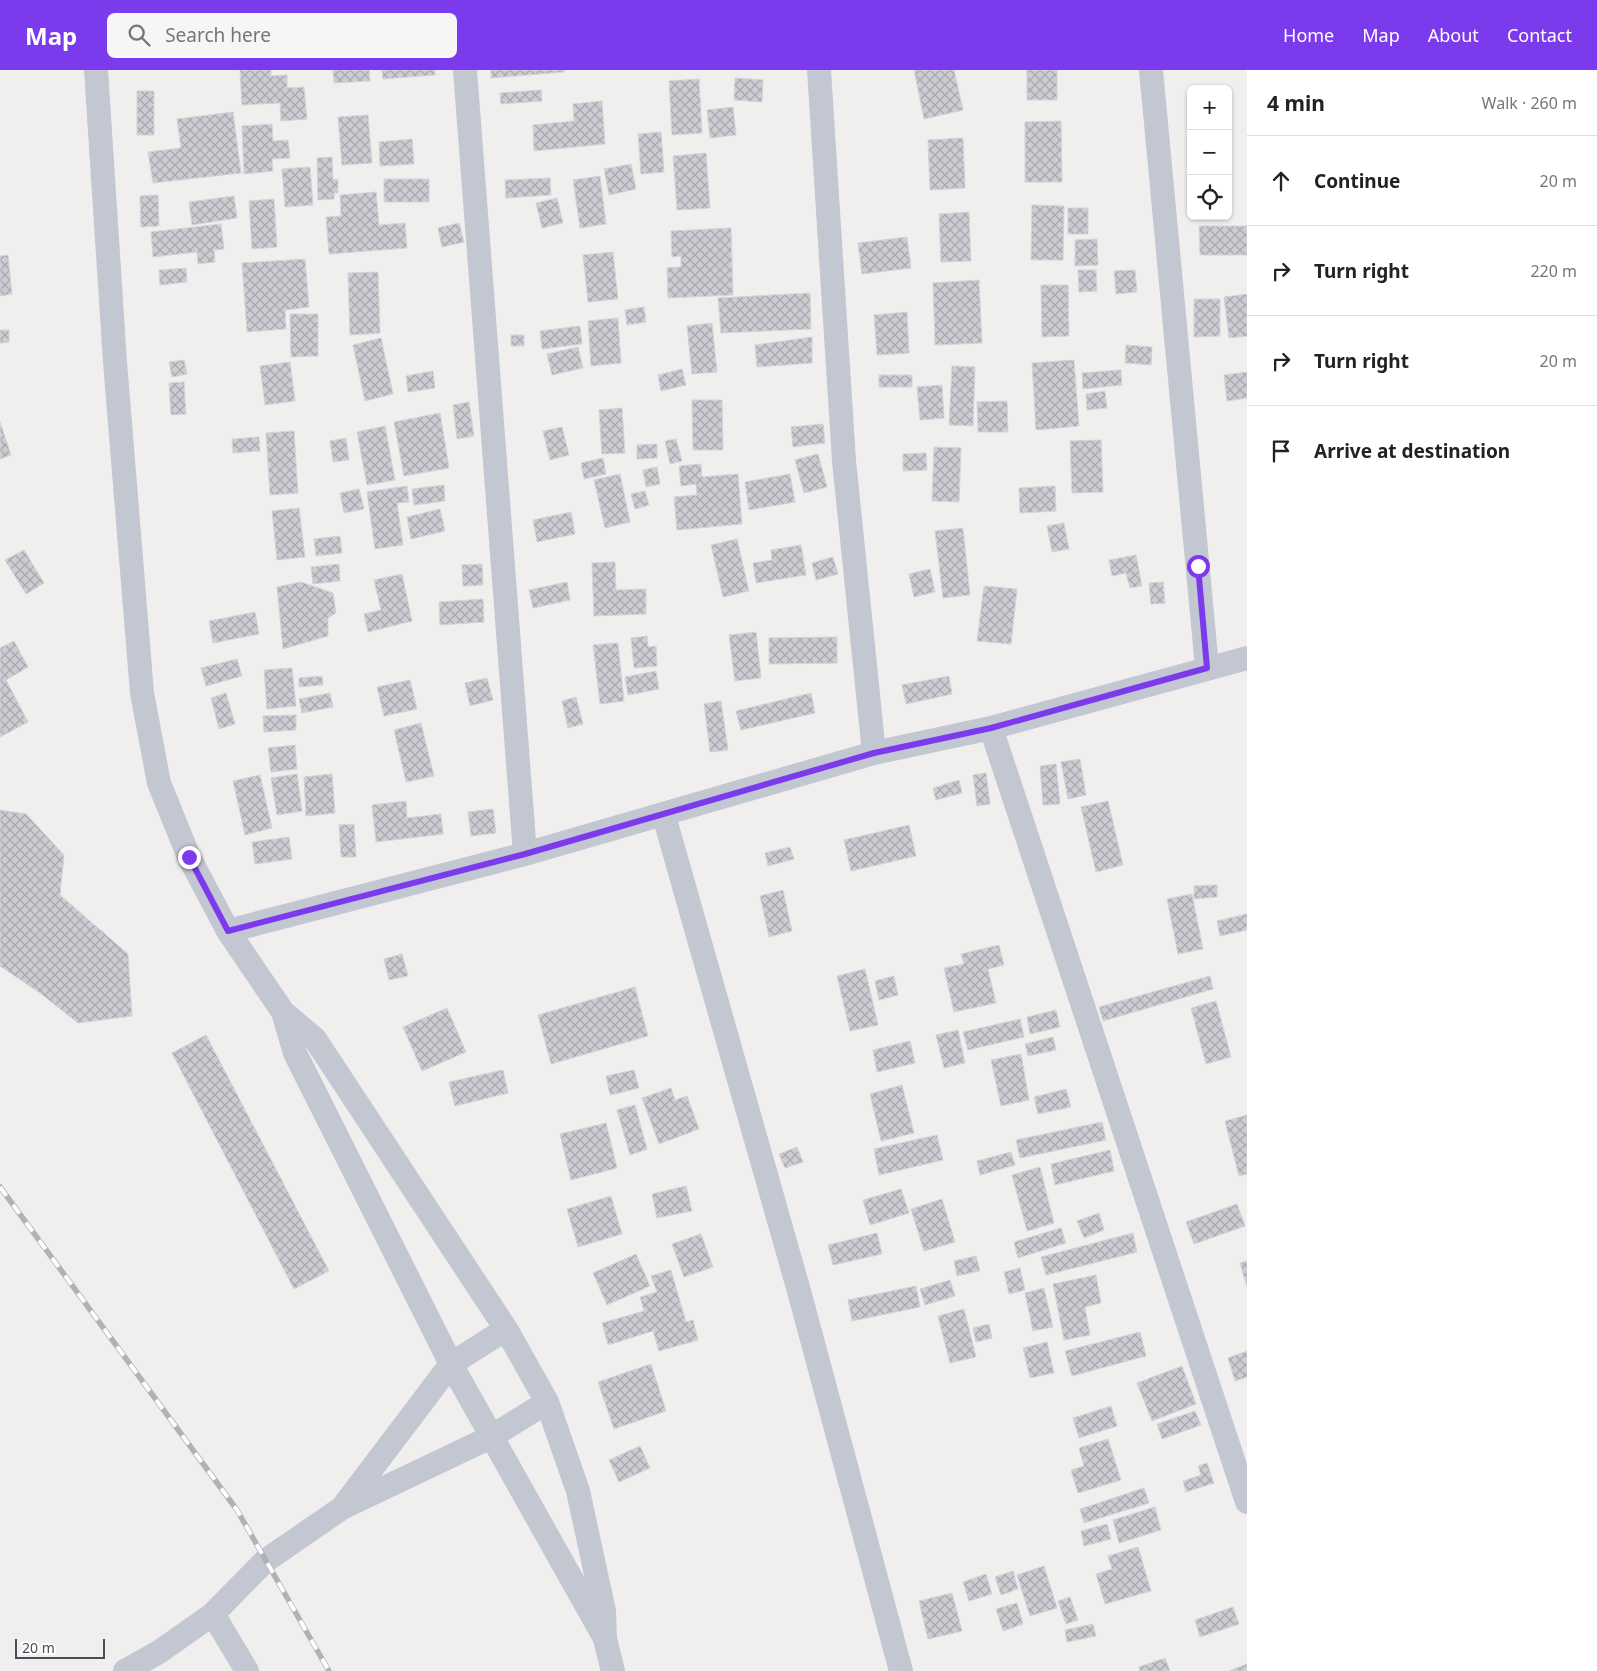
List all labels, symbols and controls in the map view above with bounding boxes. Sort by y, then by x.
search box [107,13,457,58]
text: Map [25,19,77,52]
icon: search [125,21,153,49]
text: Search here [165,22,271,48]
text: Home [1283,23,1334,47]
text: Map [1362,23,1400,47]
text: About [1428,23,1479,47]
text: Contact [1507,23,1572,47]
map controls [1187,85,1232,220]
button: + [1187,85,1232,130]
text: 4 min [1267,89,1325,117]
text: Walk · 260 m [1482,92,1577,114]
button: − [1187,130,1232,175]
icon: ahead [1267,167,1295,195]
text: Continue [1314,168,1400,194]
text: 20 m [1540,170,1577,192]
button: locate [1187,175,1232,220]
icon: right [1267,257,1295,285]
text: Turn right [1314,258,1409,284]
text: 220 m [1530,260,1577,282]
icon: right [1267,347,1295,375]
text: Turn right [1314,348,1409,374]
text: 20 m [1540,350,1577,372]
icon: arrive [1267,437,1295,465]
text: Arrive at destination [1314,438,1510,464]
route start [1187,555,1210,578]
route end [178,846,201,869]
scale bar [15,1636,105,1659]
text: 20 m [22,1638,55,1657]

